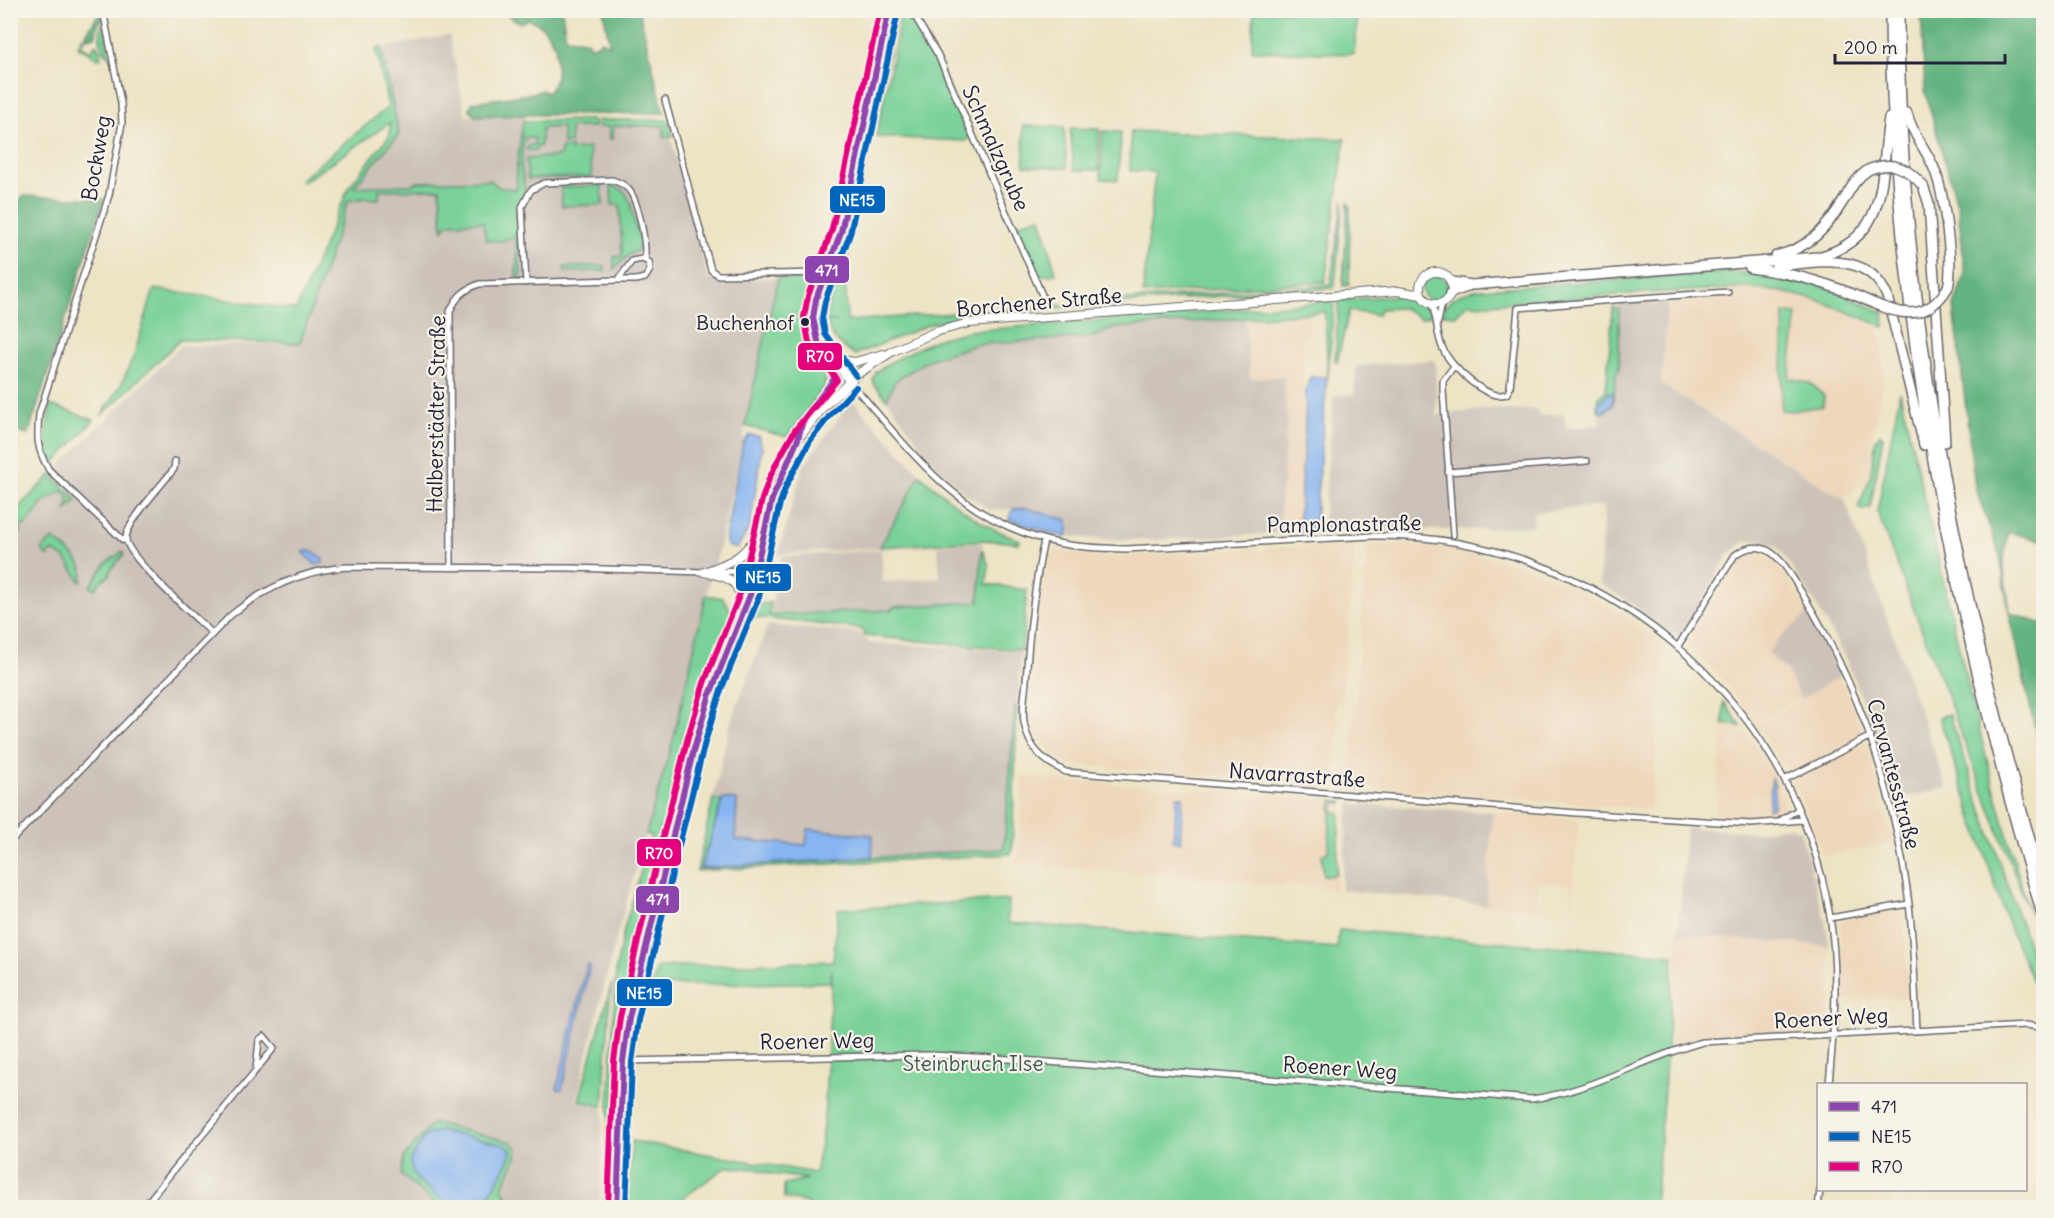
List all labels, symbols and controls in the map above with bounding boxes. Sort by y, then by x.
scale bar [1835,27,2004,65]
text: 200 m [1844,36,1898,59]
street label: Schmalzgrube [956,81,1036,215]
street label: Bockweg [75,113,117,203]
line badge: NE15 [829,185,886,214]
text: NE15 [839,190,875,210]
line badge: 471 [804,255,850,284]
text: 471 [815,260,839,280]
street label: Borchener Straße [955,281,1123,323]
place label: Buchenhof [696,310,794,335]
street label: Halberstädter Straße [421,315,451,513]
marker: Buchenhof [799,316,811,328]
line badge: R70 [797,342,843,371]
text: R70 [806,346,834,366]
street label: Pamplonastraße [1266,509,1422,539]
line badge: NE15 [735,563,792,592]
text: NE15 [745,567,781,587]
street label: Cervantesstraße [1861,696,1927,852]
street label: Navarrastraße [1228,757,1366,793]
line badge: R70 [636,838,682,867]
text: R70 [645,843,673,863]
line badge: 471 [635,885,680,914]
text: 471 [646,889,670,909]
line badge: NE15 [616,978,673,1007]
text: NE15 [626,983,662,1003]
street label: Roener Weg [1773,1002,1889,1034]
street label: Roener Weg [759,1027,875,1055]
park label: Steinbruch Ilse [902,1050,1044,1077]
street label: Roener Weg [1282,1051,1398,1085]
legend [1817,1083,2027,1191]
text: 471 [1871,1095,1897,1118]
text: NE15 [1871,1125,1912,1148]
text: R70 [1871,1155,1903,1178]

